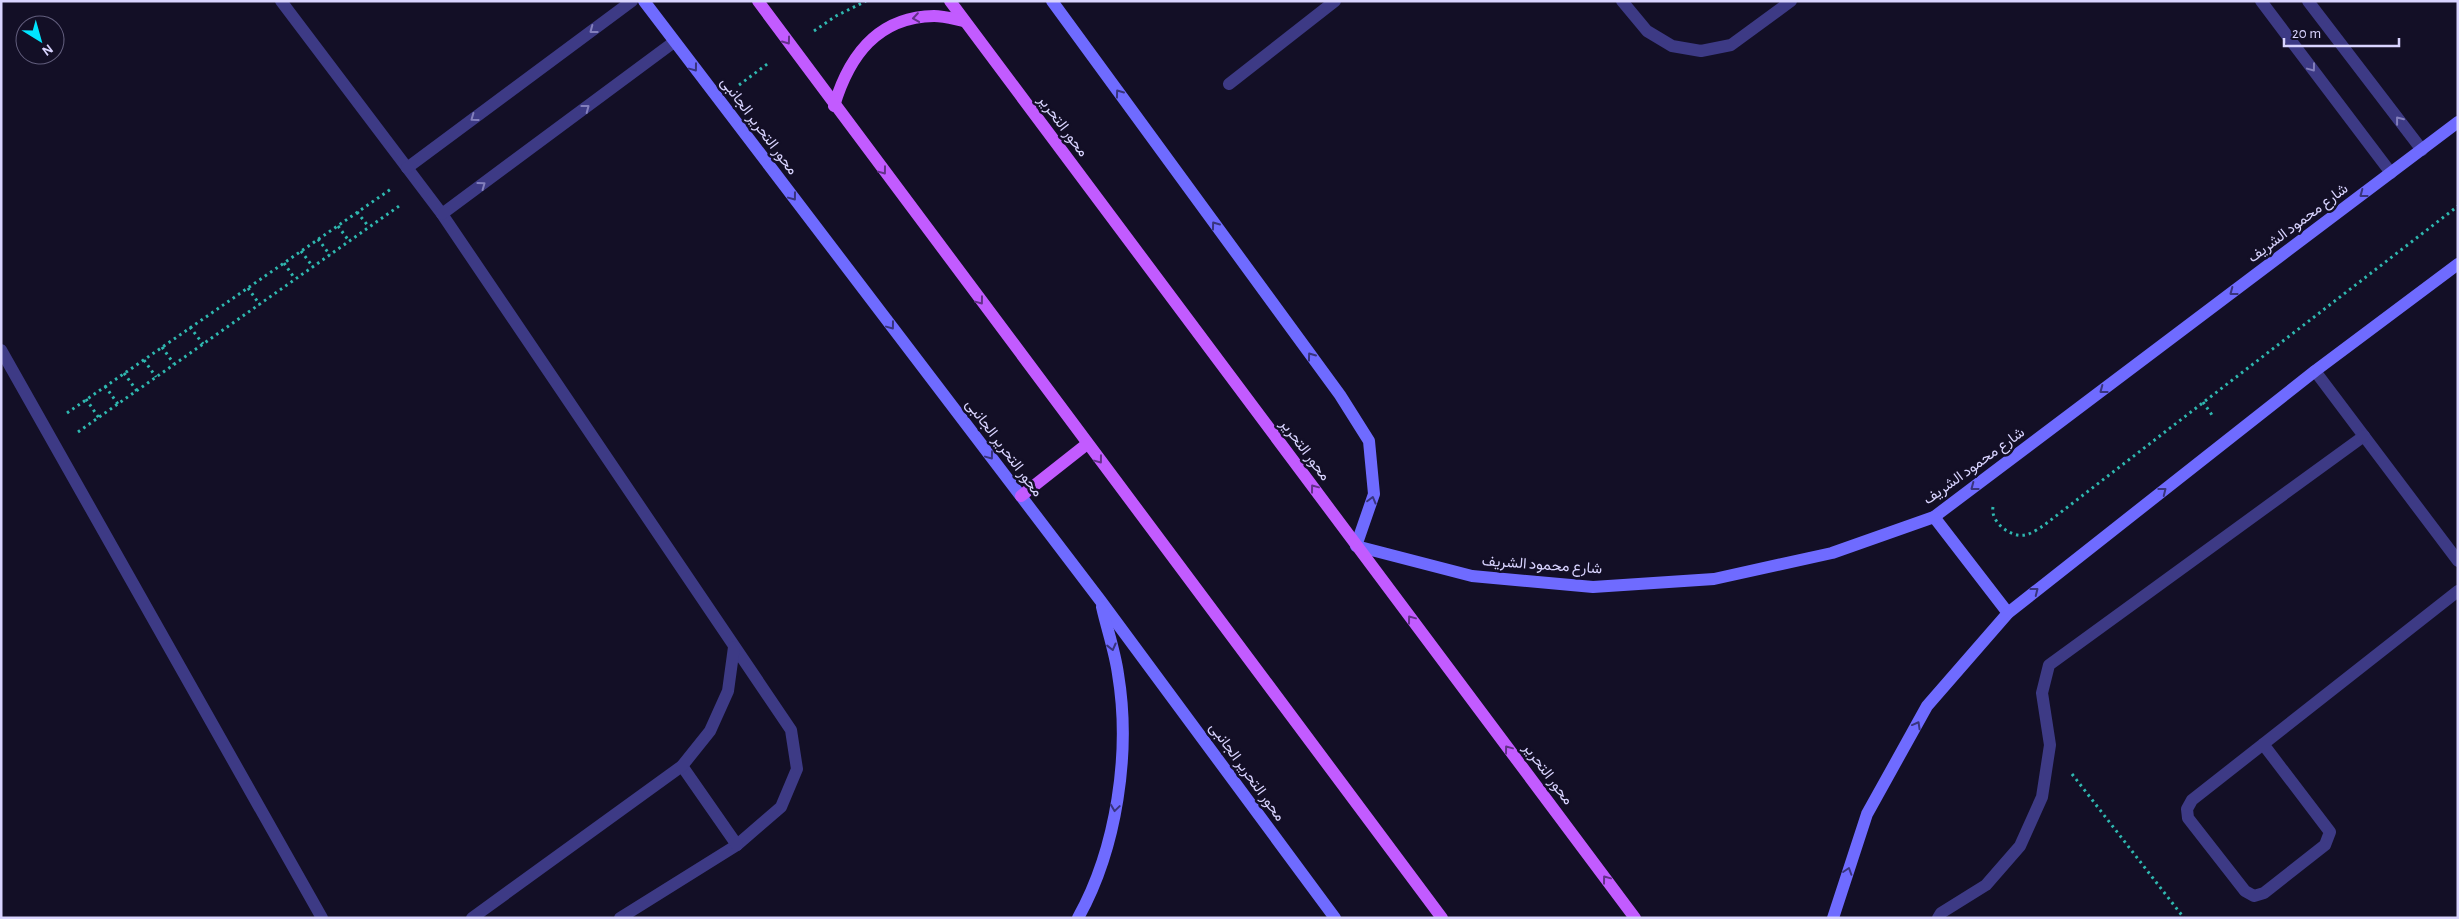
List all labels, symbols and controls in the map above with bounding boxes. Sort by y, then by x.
one-way arrow [912,13,920,23]
north arrow [15,15,65,65]
scale bar [2284,15,2399,47]
one-way arrow [589,24,599,33]
text: 20 m [2292,26,2321,41]
one-way arrow [781,35,789,44]
text: N [39,41,55,58]
one-way arrow [688,62,697,72]
one-way arrow [2306,62,2315,72]
street label: محور التحرير الجانبى [716,74,800,179]
one-way arrow [1116,89,1125,99]
street label: محور التحرير [1034,92,1091,160]
one-way arrow [581,104,590,114]
one-way arrow [471,113,480,121]
one-way arrow [2396,117,2404,126]
one-way arrow [877,165,886,175]
street label: شارع محمود الشريف [2245,181,2353,268]
one-way arrow [476,182,486,191]
one-way arrow [2359,188,2369,197]
one-way arrow [787,191,795,200]
one-way arrow [1212,221,1221,230]
one-way arrow [2229,286,2239,295]
one-way arrow [975,295,983,304]
one-way arrow [886,320,894,329]
one-way arrow [1308,352,1317,362]
one-way arrow [2100,384,2109,392]
street label: محور التحرير الجانبى [961,396,1045,501]
street label: محور التحرير [1276,416,1333,484]
street label: شارع محمود الشريف [1921,424,2029,510]
one-way arrow [984,450,992,459]
one-way arrow [1093,454,1102,464]
one-way arrow [1971,482,1980,490]
one-way arrow [1310,485,1320,494]
one-way arrow [2157,488,2166,496]
one-way arrow [1366,496,1376,504]
street label: شارع محمود الشريف [1481,553,1603,580]
one-way arrow [2030,588,2039,597]
one-way arrow [1408,615,1417,625]
one-way arrow [1106,643,1117,652]
street label: محور التحرير الجانبى [1205,720,1288,825]
one-way arrow [1910,721,1920,730]
street label: محور التحرير [1519,740,1576,808]
one-way arrow [1506,746,1514,755]
one-way arrow [1110,805,1121,813]
one-way arrow [1842,868,1852,876]
one-way arrow [1603,876,1611,885]

